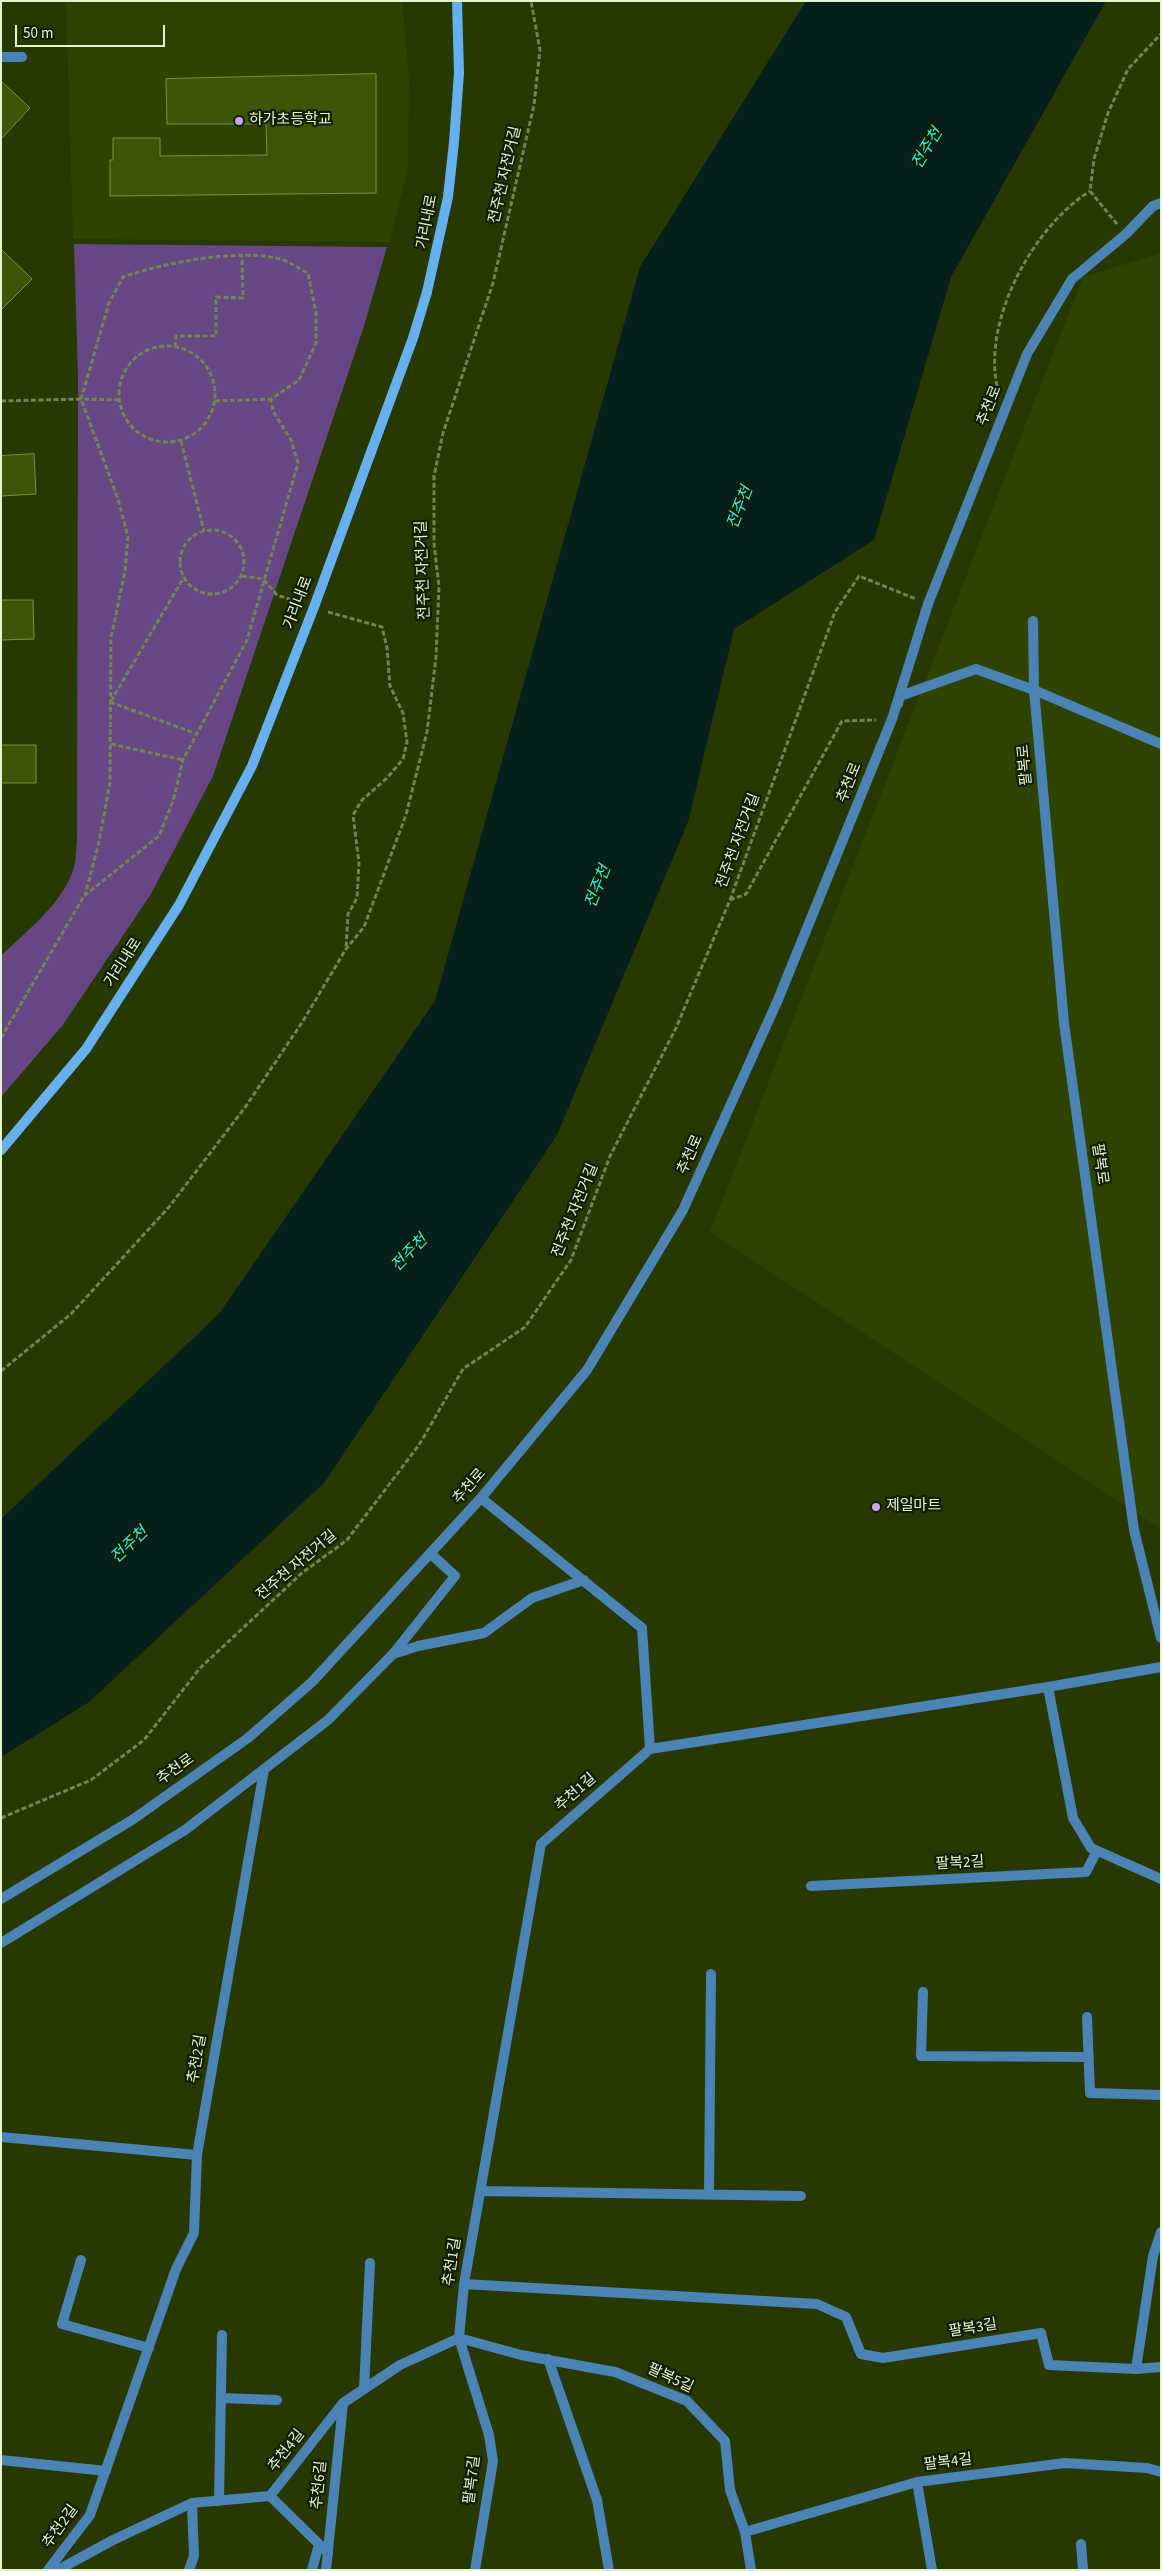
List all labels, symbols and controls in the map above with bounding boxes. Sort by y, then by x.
scale bar [18,15,168,47]
text: 50 m [23,23,53,44]
place label: 하가초등학교 [249,112,332,130]
marker: 하가초등학교 [233,115,245,127]
street label: 전주천 자전거길 [486,124,526,226]
water label: 전주천 [908,125,948,173]
street label: 가리내로 [414,193,442,251]
street label: 추천로 [974,383,1006,429]
water label: 전주천 [724,484,758,532]
street label: 전주천 자전거길 [413,520,435,620]
street label: 가리내로 [281,574,317,632]
street label: 팔복로 [1015,744,1037,786]
street label: 추천로 [834,760,866,806]
street label: 전주천 자전거길 [714,791,764,891]
water label: 전주천 [582,863,616,911]
street label: 가리내로 [101,935,147,991]
street label: 추천로 [674,1132,708,1178]
street label: 팔복로 [1087,1142,1111,1186]
street label: 전주천 자전거길 [549,1161,603,1261]
water label: 전주천 [388,1231,432,1277]
street label: 추천로 [450,1465,490,1509]
place label: 제일마트 [886,1498,941,1516]
marker: 제일마트 [870,1501,882,1513]
water label: 전주천 [107,1524,153,1568]
street label: 전주천 자전거길 [253,1527,341,1605]
street label: 추천로 [154,1751,198,1789]
street label: 추천1길 [552,1770,600,1816]
street label: 팔복2길 [935,1854,985,1874]
street label: 추천2길 [185,2033,211,2085]
street label: 추천1길 [440,2236,466,2288]
street label: 팔복3길 [947,2316,999,2342]
street label: 팔복5길 [644,2361,696,2397]
street label: 추천4길 [265,2426,309,2476]
street label: 팔복4길 [923,2451,973,2475]
street label: 팔복7길 [461,2455,485,2505]
street label: 추천6길 [308,2460,332,2510]
street label: 추천2길 [39,2502,83,2552]

